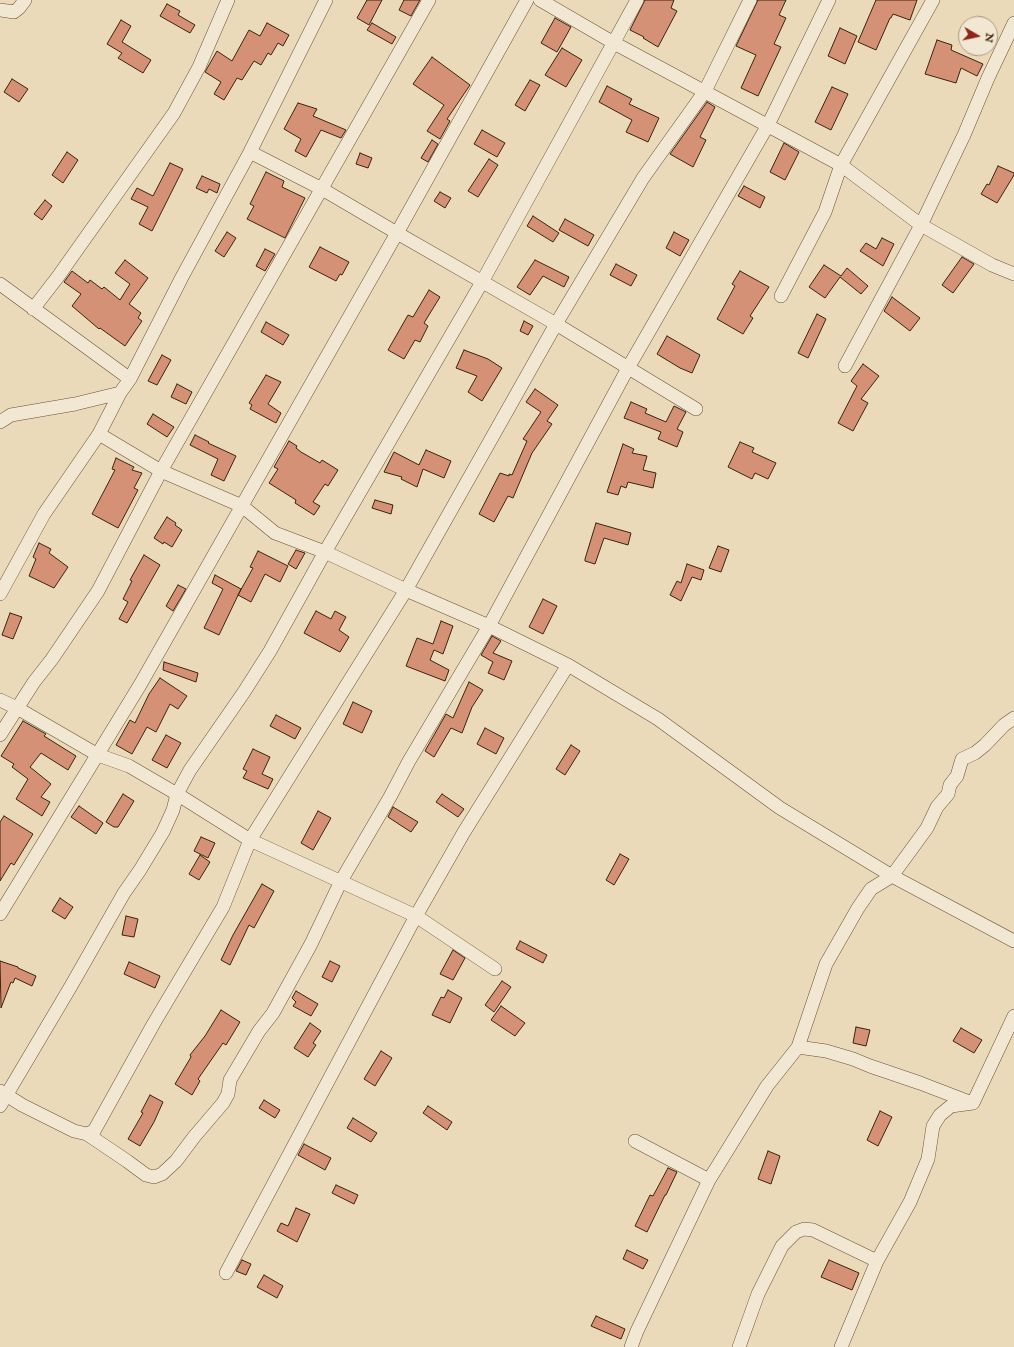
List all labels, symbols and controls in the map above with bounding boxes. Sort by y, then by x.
north arrow [958,16,998,56]
text: N [981,32,997,44]

